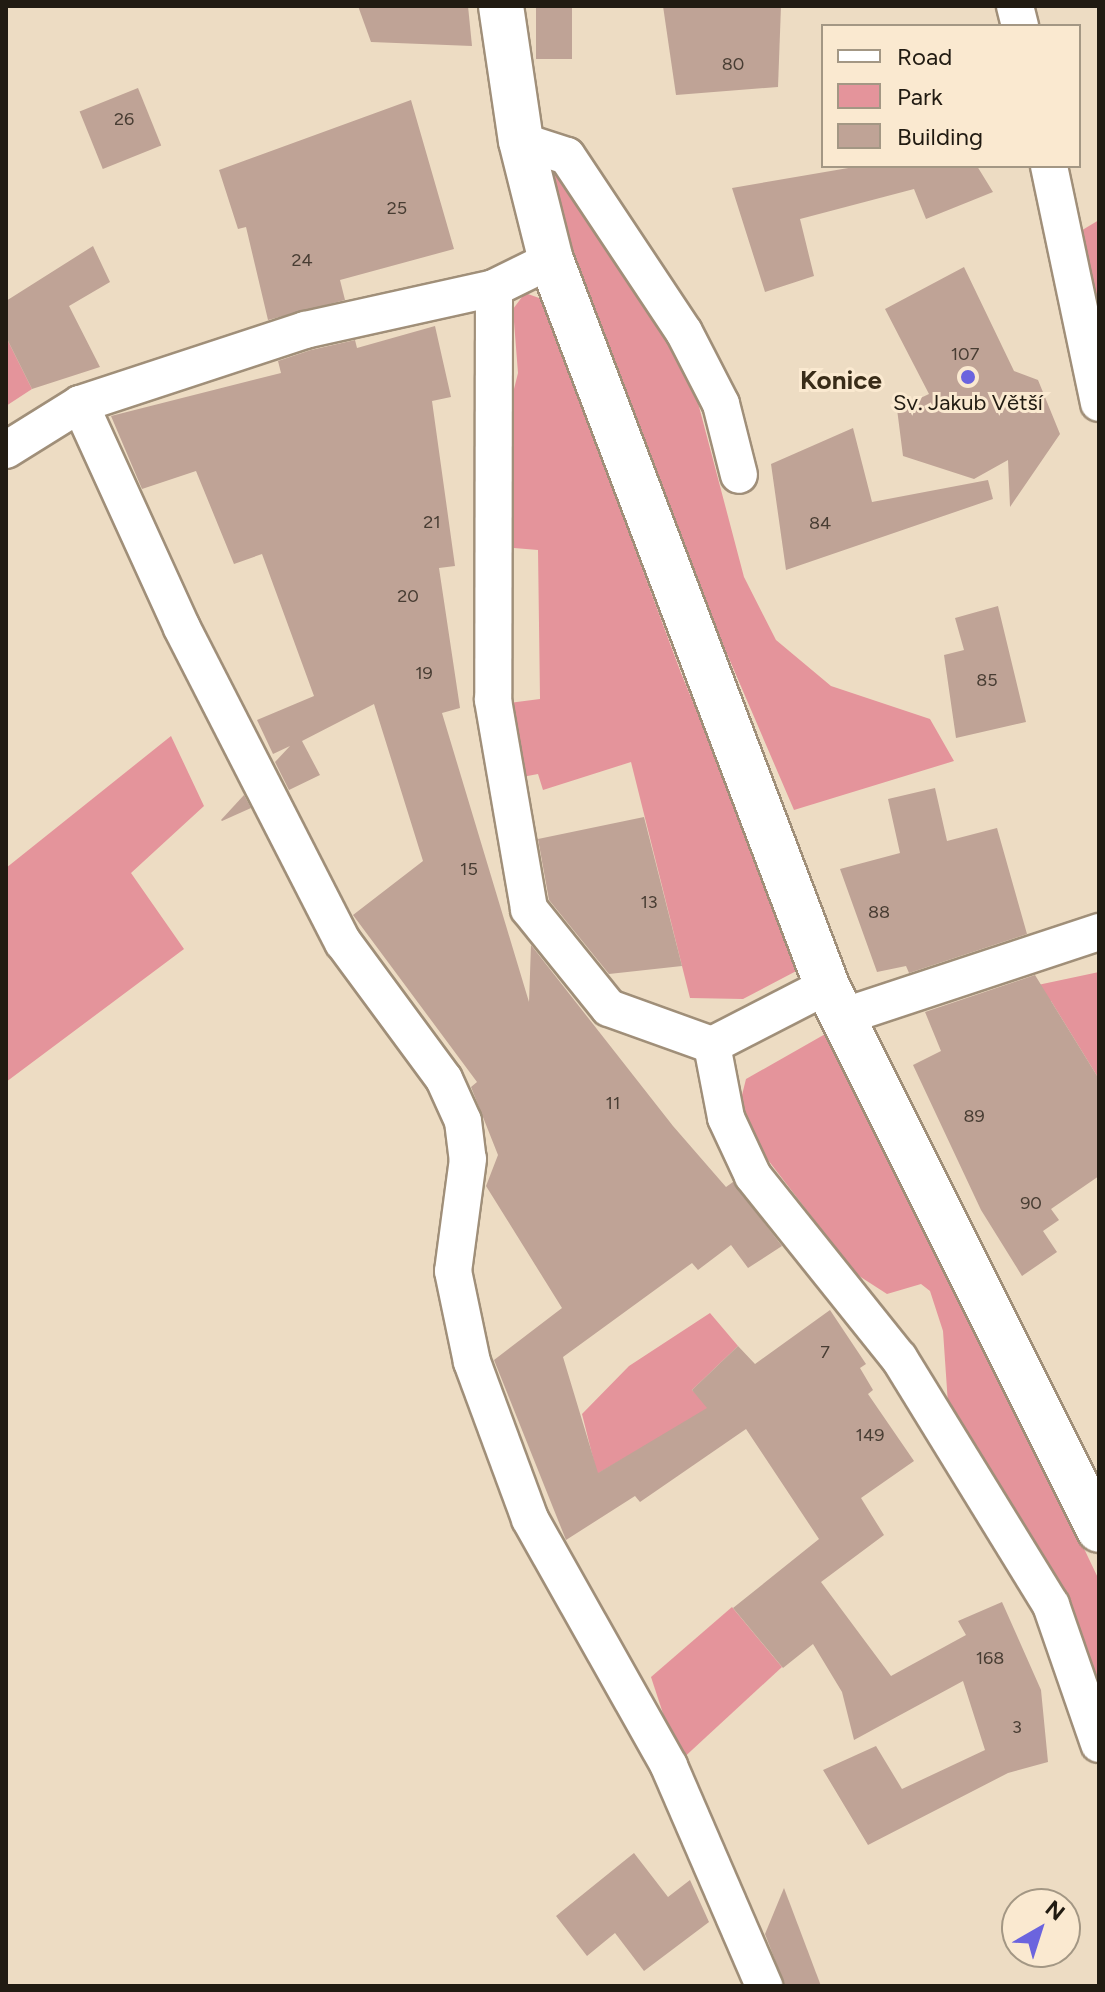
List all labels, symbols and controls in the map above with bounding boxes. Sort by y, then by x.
legend [821,24,1081,168]
text: Road [897,42,952,71]
house number: 80 [722,53,744,75]
text: Park [897,82,943,111]
house number: 26 [114,108,134,130]
text: Building [897,122,983,151]
house number: 25 [387,197,407,219]
house number: 24 [291,249,313,271]
house number: 107 [951,343,979,365]
district label: Konice [800,365,882,397]
marker: Sv. Jakub Větší [959,368,977,386]
place label: Sv. Jakub Větší [893,390,1043,416]
house number: 21 [423,511,441,533]
house number: 84 [809,512,831,534]
house number: 20 [397,585,419,607]
house number: 19 [415,662,433,684]
house number: 85 [976,669,998,691]
house number: 15 [460,858,478,880]
house number: 13 [640,891,658,913]
house number: 88 [868,901,890,923]
house number: 11 [606,1092,620,1114]
house number: 89 [963,1105,985,1127]
house number: 90 [1020,1192,1042,1214]
house number: 7 [820,1341,830,1363]
house number: 149 [856,1424,884,1446]
house number: 168 [976,1647,1004,1669]
house number: 3 [1012,1716,1022,1738]
north arrow [1001,1888,1081,1968]
text: N [1040,1895,1070,1926]

